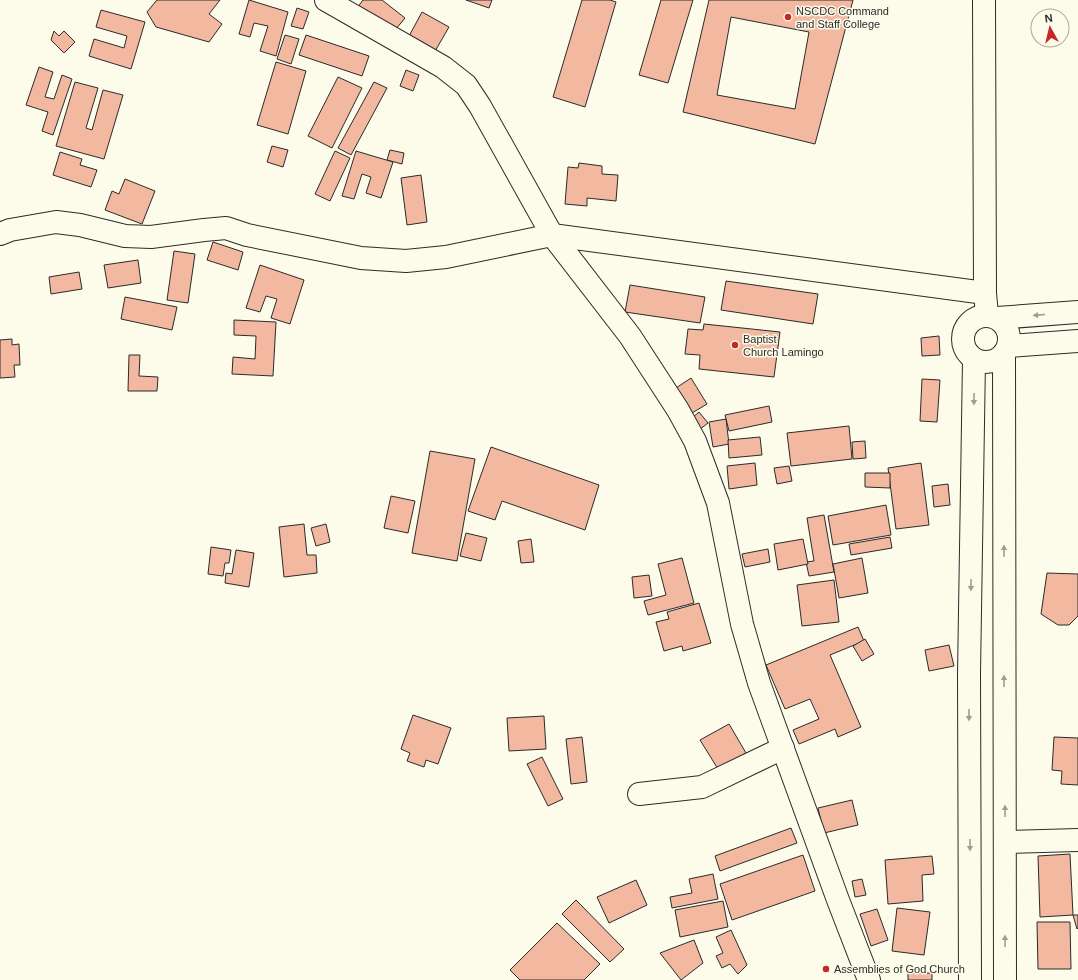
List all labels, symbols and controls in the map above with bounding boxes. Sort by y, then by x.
place label: NSCDC Command and Staff College [796,5,889,30]
north arrow [1030,8,1070,48]
marker: NSCDC Command and Staff College [783,12,793,22]
text: N [1044,12,1053,25]
one-way arrow [1033,312,1045,318]
place label: Baptist Church Lamingo [743,333,824,358]
marker: Baptist Church Lamingo [730,340,740,350]
one-way arrow [971,393,977,406]
one-way arrow [1001,544,1007,557]
one-way arrow [967,579,974,591]
one-way arrow [1001,674,1007,687]
one-way arrow [966,709,972,722]
one-way arrow [1002,804,1008,817]
one-way arrow [967,839,973,852]
one-way arrow [1002,934,1008,947]
place label: Assemblies of God Church [834,963,965,975]
marker: Assemblies of God Church [821,964,831,974]

